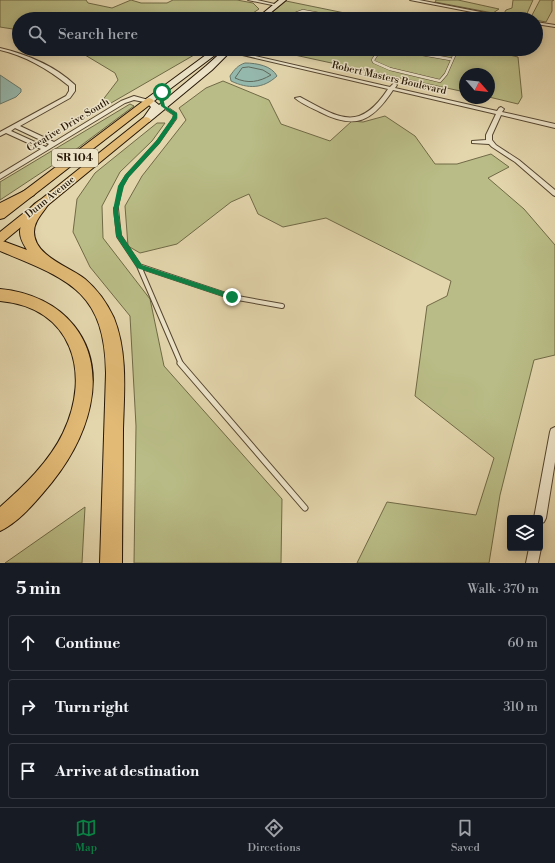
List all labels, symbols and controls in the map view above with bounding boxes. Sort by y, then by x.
search box [12,12,543,56]
icon: search [26,23,48,45]
text: Search here [58,25,138,44]
street label: Robert Masters Boulevard [331,59,448,97]
north arrow [459,68,495,104]
route start [153,83,171,101]
street label: Creative Drive South [25,96,111,154]
road number: SR 104 [52,149,98,167]
street label: Dunn Avenue [23,173,77,221]
route end [223,288,241,306]
map controls [507,515,543,551]
button: layers [507,515,543,551]
text: 5 min [16,578,61,600]
text: Walk · 370 m [467,581,539,597]
icon: ahead [17,632,39,654]
text: Continue [55,634,120,653]
text: 60 m [507,635,538,651]
icon: right [17,696,39,718]
text: Turn right [55,698,129,717]
text: 310 m [503,699,538,715]
icon: arrive [17,760,39,782]
text: Arrive at destination [55,762,199,781]
tab: Map [75,817,97,855]
tab: Directions [248,817,301,855]
tab: Saved [451,817,480,855]

